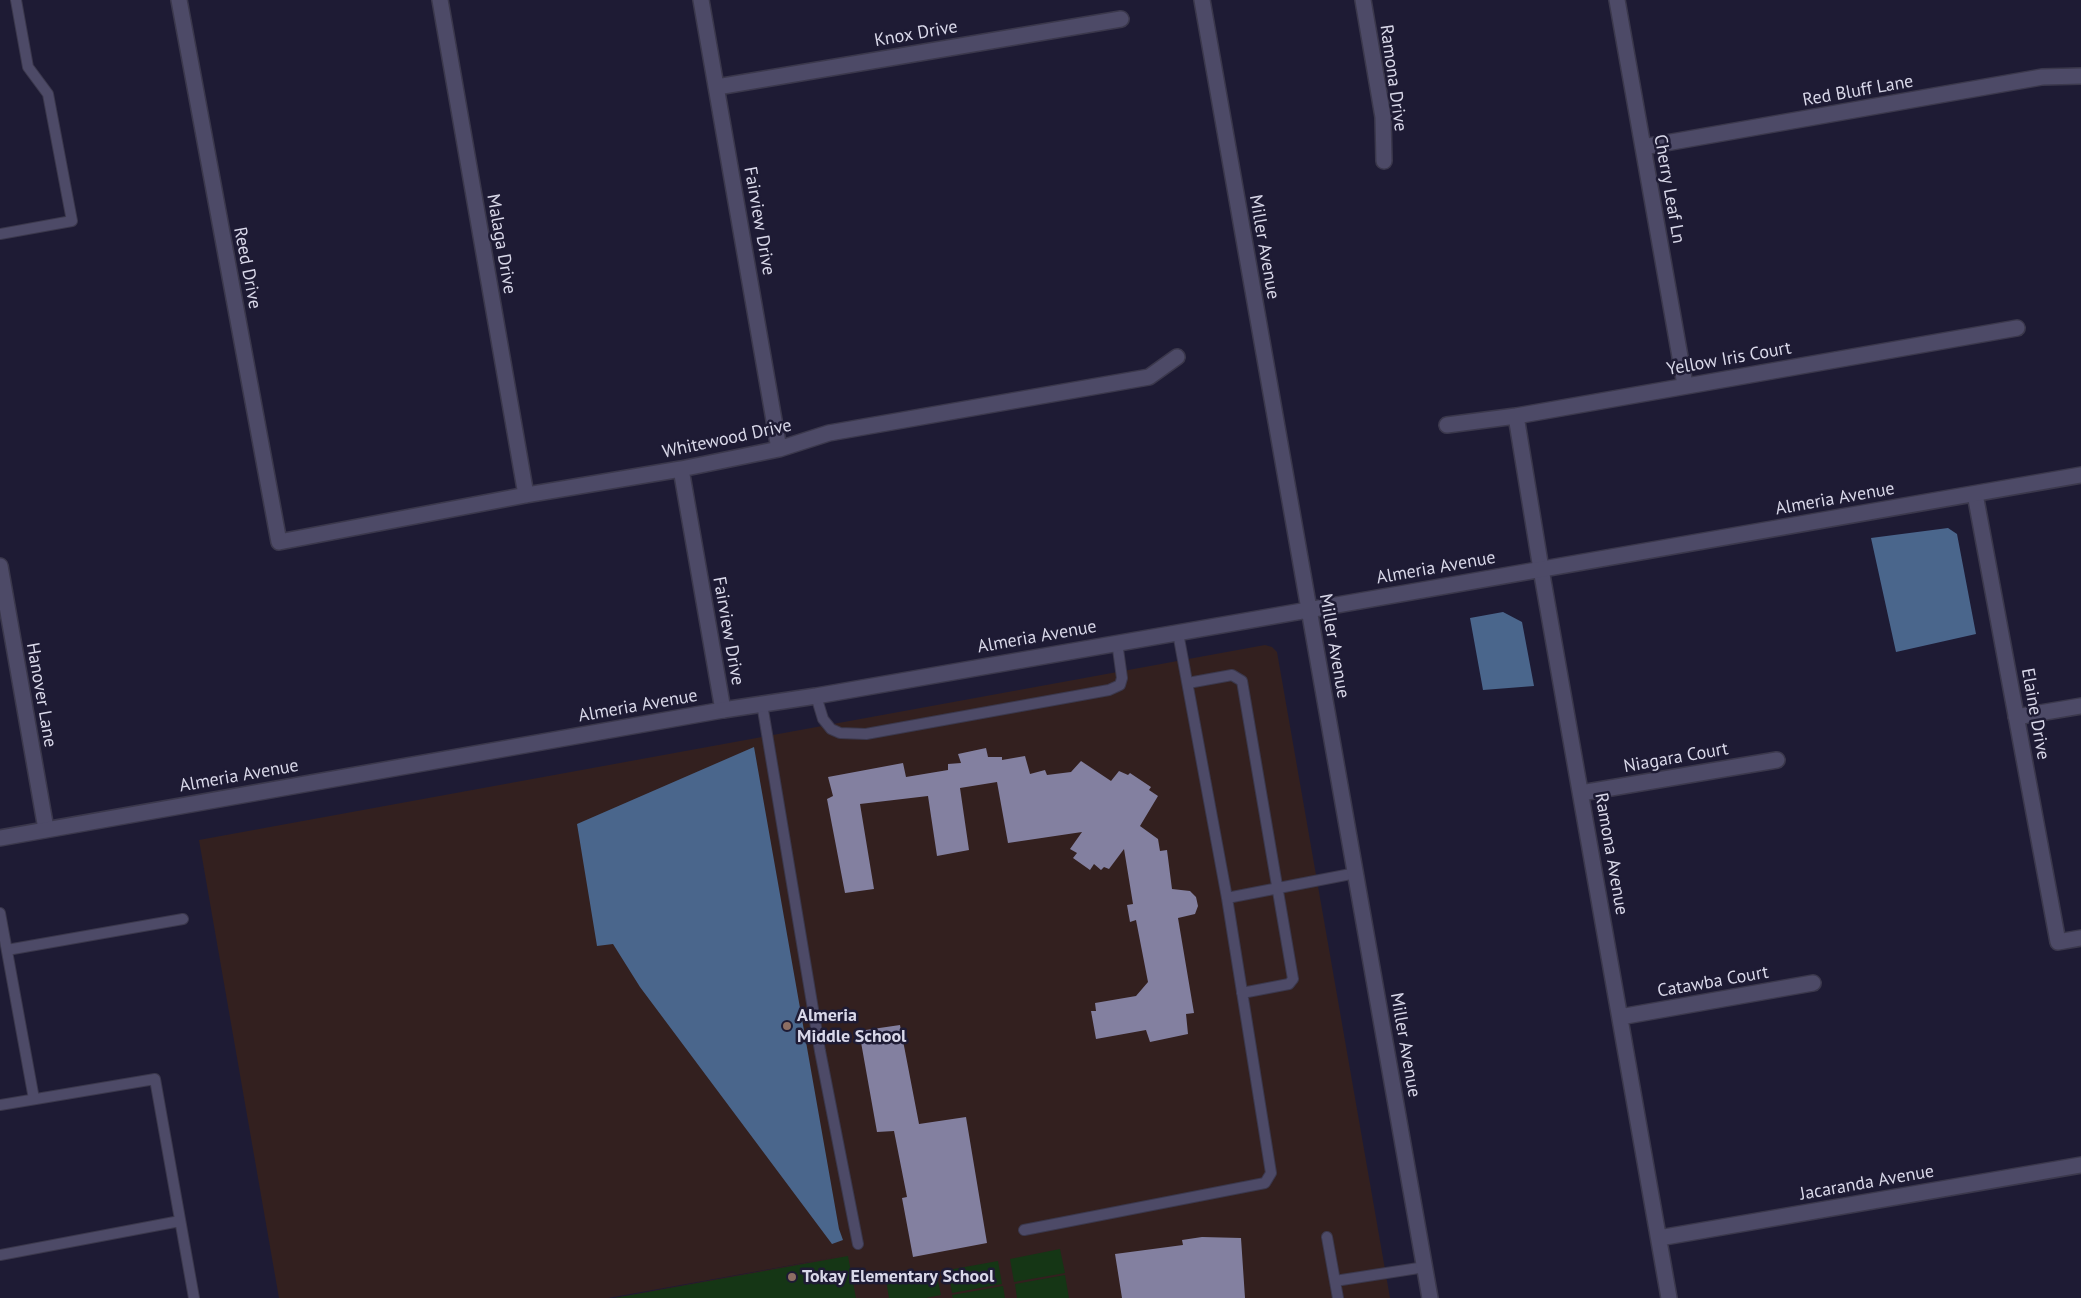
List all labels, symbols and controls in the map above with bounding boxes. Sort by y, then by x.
street label: Knox Drive [873,16,959,52]
street label: Ramona Drive [1375,23,1411,133]
street label: Red Bluff Lane [1801,71,1915,111]
street label: Cherry Leaf Ln [1649,133,1689,245]
street label: Fairview Drive [739,165,779,277]
street label: Malaga Drive [482,192,520,296]
street label: Miller Avenue [1244,193,1284,301]
street label: Reed Drive [229,225,265,311]
street label: Yellow Iris Court [1665,337,1793,381]
street label: Whitewood Drive [660,415,794,463]
street label: Almeria Avenue [1774,478,1896,520]
street label: Almeria Avenue [1375,547,1497,589]
street label: Fairview Drive [708,575,748,687]
street label: Miller Avenue [1314,592,1354,700]
street label: Almeria Avenue [976,616,1098,658]
street label: Hanover Lane [21,641,61,749]
street label: Elaine Drive [2016,666,2054,762]
street label: Almeria Avenue [577,685,699,727]
street label: Niagara Court [1622,738,1730,778]
street label: Almeria Avenue [178,755,300,797]
street label: Ramona Avenue [1590,791,1632,917]
street label: Catawba Court [1656,962,1770,1002]
street label: Miller Avenue [1385,991,1425,1099]
place label: Almeria Middle School [797,1005,906,1048]
marker: Almeria Middle School [781,1020,793,1032]
street label: Jacaranda Avenue [1798,1161,1936,1205]
place label: Tokay Elementary School [802,1266,994,1288]
marker: Tokay Elementary School [786,1271,798,1283]

